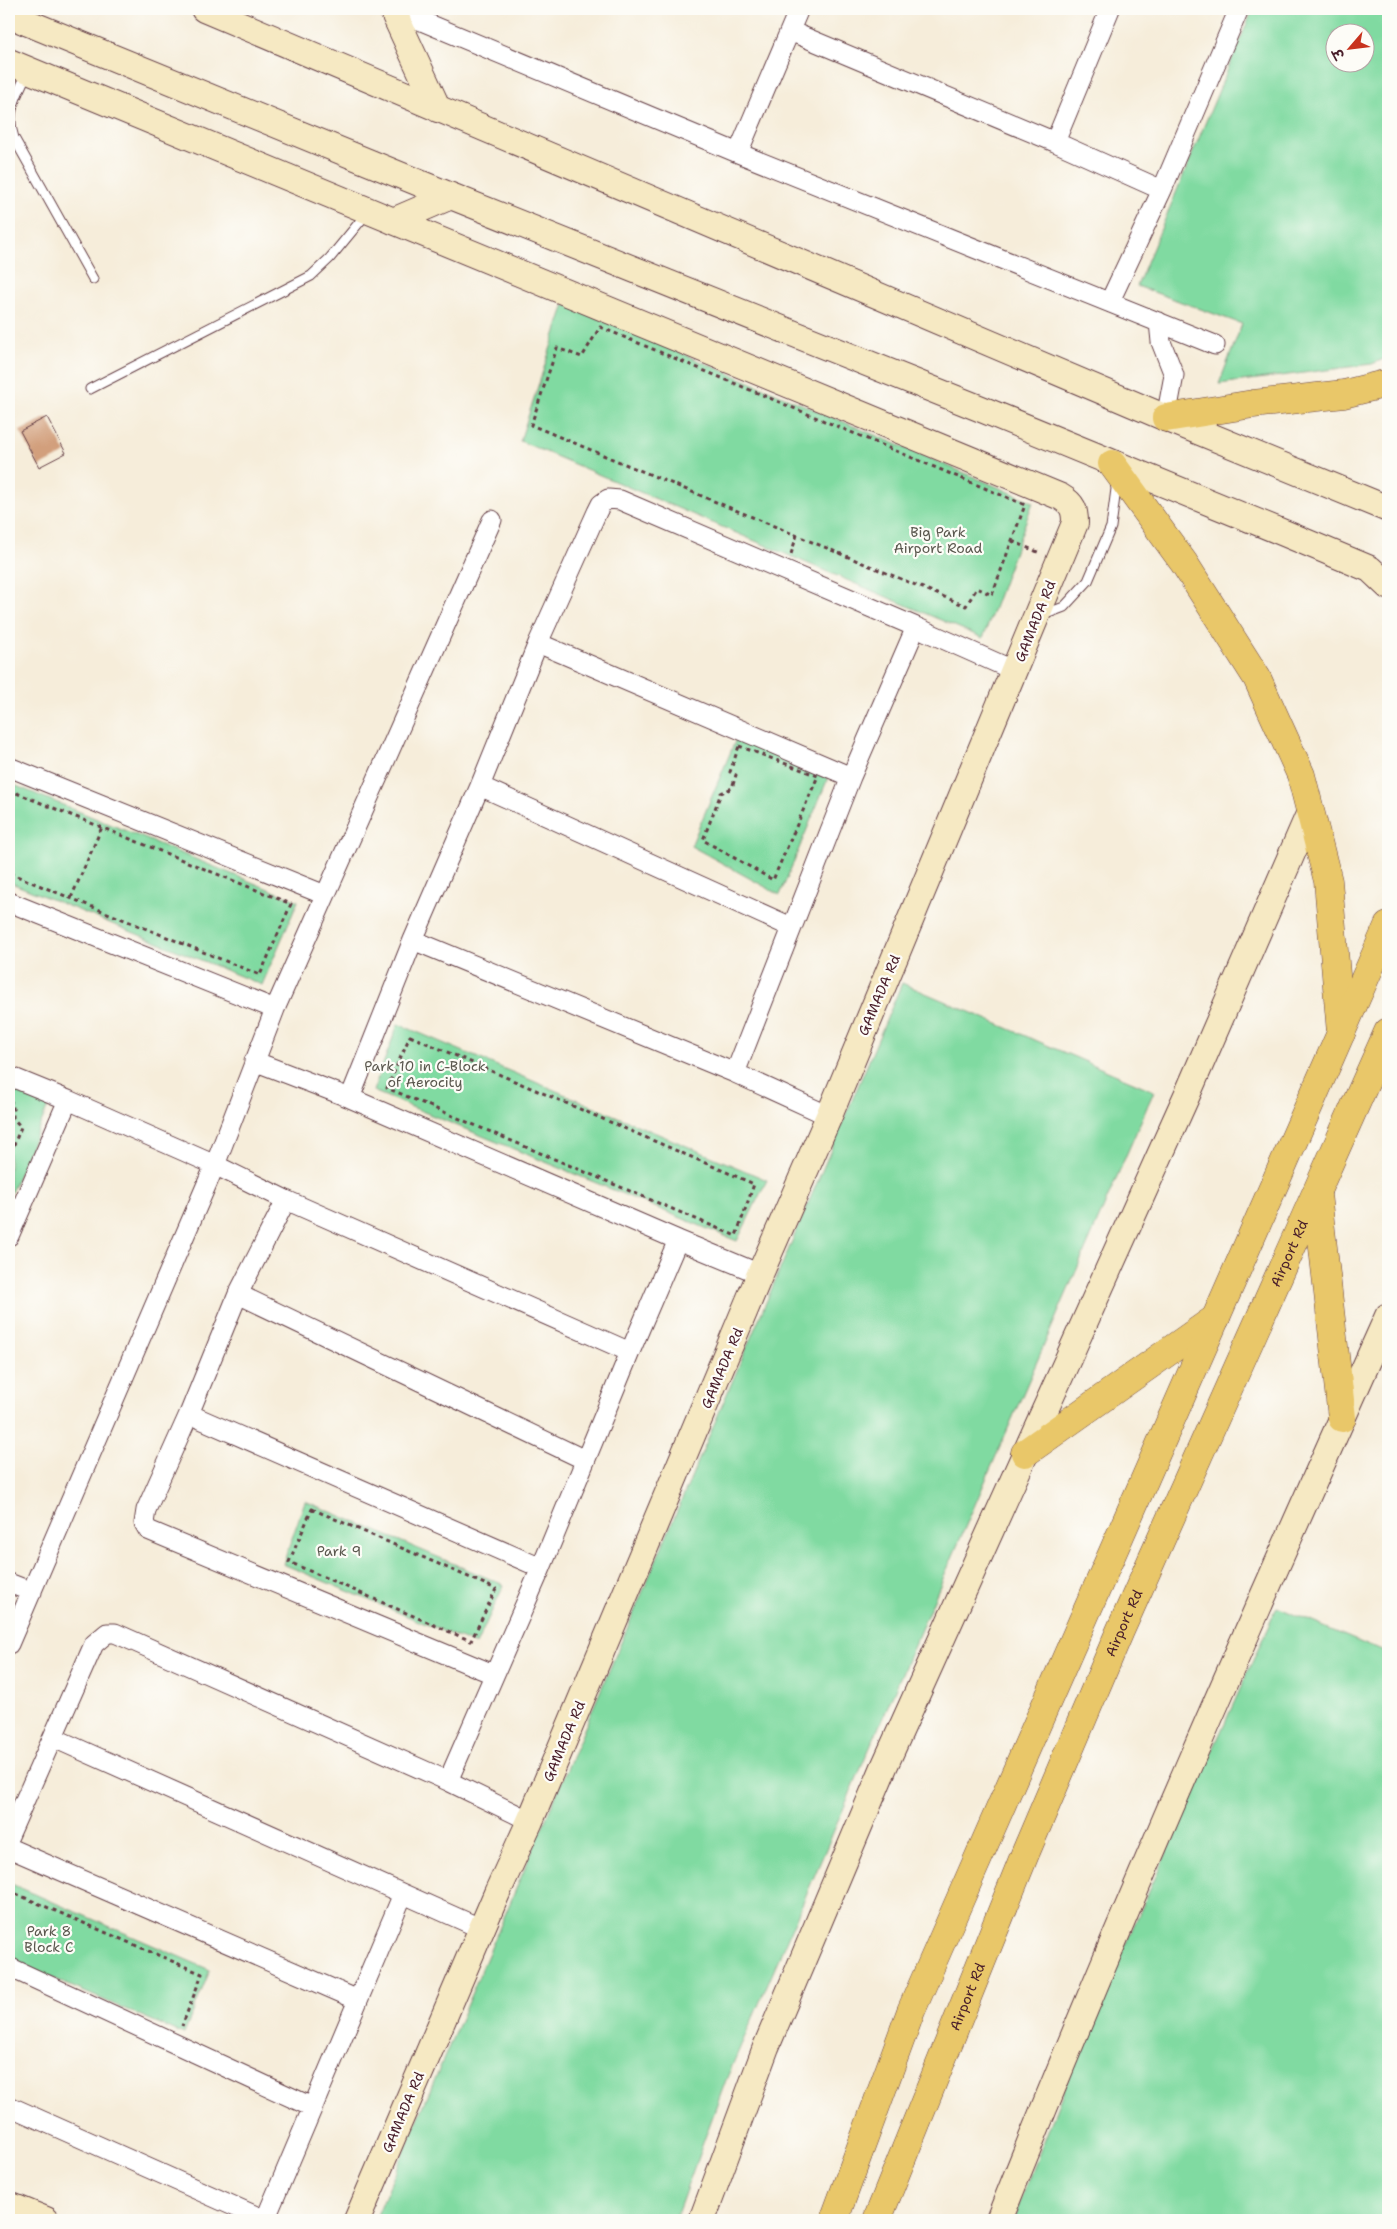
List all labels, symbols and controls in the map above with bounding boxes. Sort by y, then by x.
north arrow [1324,22,1374,72]
text: उ [1328,44,1350,64]
park label: Big Park Airport Road [894,523,982,557]
street label: GAMADA Rd [1010,578,1060,664]
street label: GAMADA Rd [854,952,904,1038]
park label: Park 10 in C-Block of Aerocity [364,1057,486,1091]
street label: Airport Rd [1266,1217,1312,1290]
street label: GAMADA Rd [697,1325,747,1411]
park label: Park 9 [317,1542,361,1560]
street label: Airport Rd [1101,1586,1146,1659]
street label: GAMADA Rd [539,1698,589,1784]
park label: Park 8 Block C [24,1922,74,1956]
street label: Airport Rd [946,1960,989,2033]
street label: GAMADA Rd [378,2069,428,2155]

